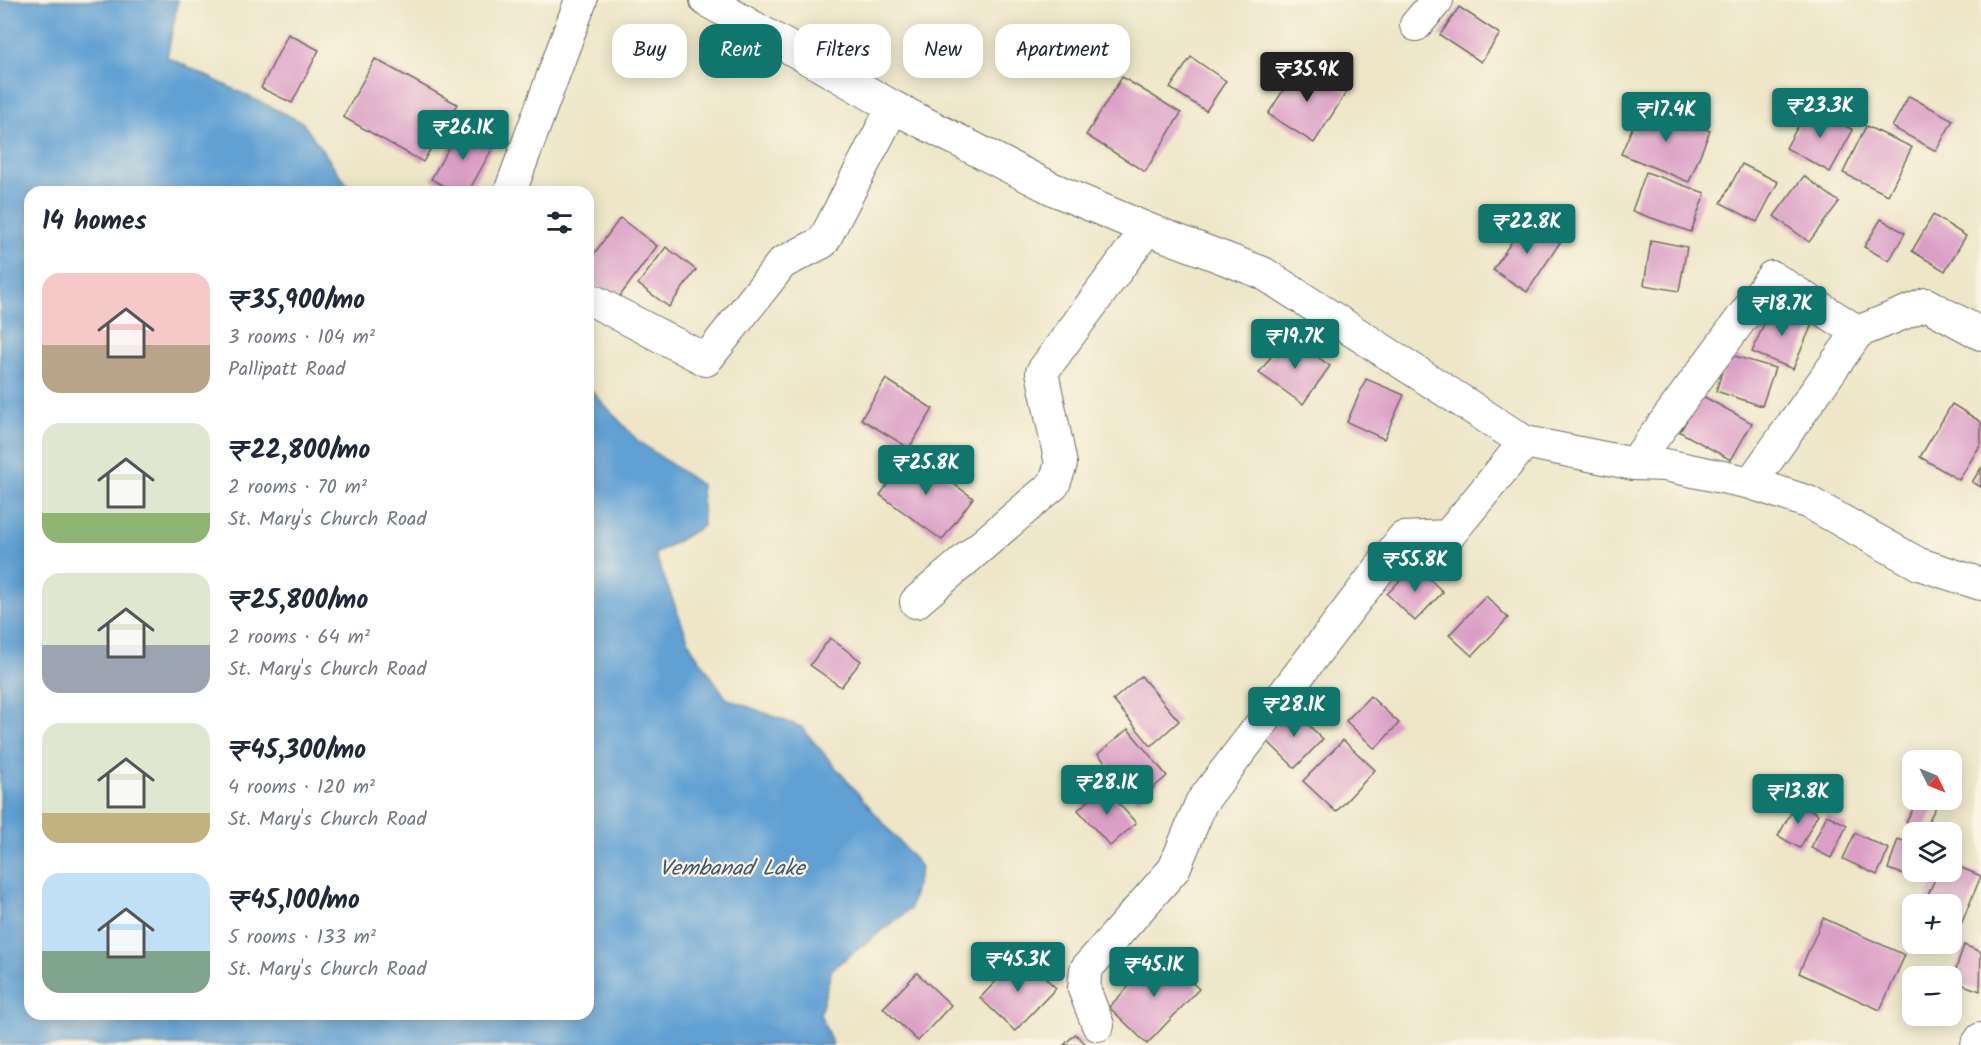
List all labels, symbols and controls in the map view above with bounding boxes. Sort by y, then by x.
chip: Buy [612,24,687,78]
chip: Rent [699,24,782,78]
chip: Filters [794,24,891,78]
chip: New [903,24,983,78]
chip: Apartment [995,24,1130,78]
pin: ₹35.9K [1258,52,1356,103]
text: ₹35.9K [1274,55,1340,87]
pin: ₹23.3K [1771,88,1869,139]
text: ₹23.3K [1786,91,1854,123]
pin: ₹17.4K [1617,92,1715,143]
text: ₹17.4K [1636,95,1696,127]
pin: ₹26.1K [414,110,512,161]
text: ₹26.1K [432,113,494,145]
text: 14 homes [42,201,147,243]
pin: ₹22.8K [1478,204,1576,255]
icon: filters [543,206,576,239]
text: ₹22.8K [1492,207,1562,239]
text: ₹35,900/mo [228,280,365,322]
pin: ₹18.7K [1733,286,1831,337]
text: ₹18.7K [1751,289,1813,321]
icon: home [90,297,162,369]
pin: ₹19.7K [1246,319,1344,370]
text: 3 rooms · 104 m² [228,322,375,354]
text: ₹19.7K [1265,322,1325,354]
text: Pallipatt Road [228,354,345,386]
text: ₹22,800/mo [228,430,370,472]
pin: ₹25.8K [877,445,975,496]
icon: home [90,447,162,519]
text: ₹25.8K [892,448,960,480]
text: 2 rooms · 70 m² [228,472,367,504]
text: St. Mary's Church Road [228,504,426,536]
pin: ₹55.8K [1366,542,1464,593]
text: ₹55.8K [1382,545,1448,577]
text: ₹25,800/mo [228,580,368,622]
icon: home [90,597,162,669]
text: 2 rooms · 64 m² [228,622,370,654]
text: St. Mary's Church Road [228,654,426,686]
pin: ₹28.1K [1245,687,1343,738]
text: ₹28.1K [1262,690,1326,722]
text: ₹45,300/mo [228,730,366,772]
icon: home [90,747,162,819]
north arrow [1902,750,1962,810]
map controls [1902,750,1962,1026]
pin: ₹28.1K [1058,765,1156,816]
text: ₹28.1K [1075,768,1139,800]
text: 4 rooms · 120 m² [228,772,375,804]
pin: ₹13.8K [1749,774,1847,825]
text: ₹13.8K [1767,777,1829,809]
text: St. Mary's Church Road [228,804,426,836]
button: layers [1902,822,1962,882]
water label: Vembanad Lake [659,852,807,887]
text: ₹45,100/mo [228,880,360,922]
button: + [1902,894,1962,954]
icon: home [90,897,162,969]
text: 5 rooms · 133 m² [228,922,376,954]
pin: ₹45.3K [969,942,1067,993]
text: ₹45.3K [985,945,1051,977]
pin: ₹45.1K [1105,947,1203,998]
text: ₹45.1K [1123,950,1185,982]
text: St. Mary's Church Road [228,954,426,986]
button: − [1902,966,1962,1026]

